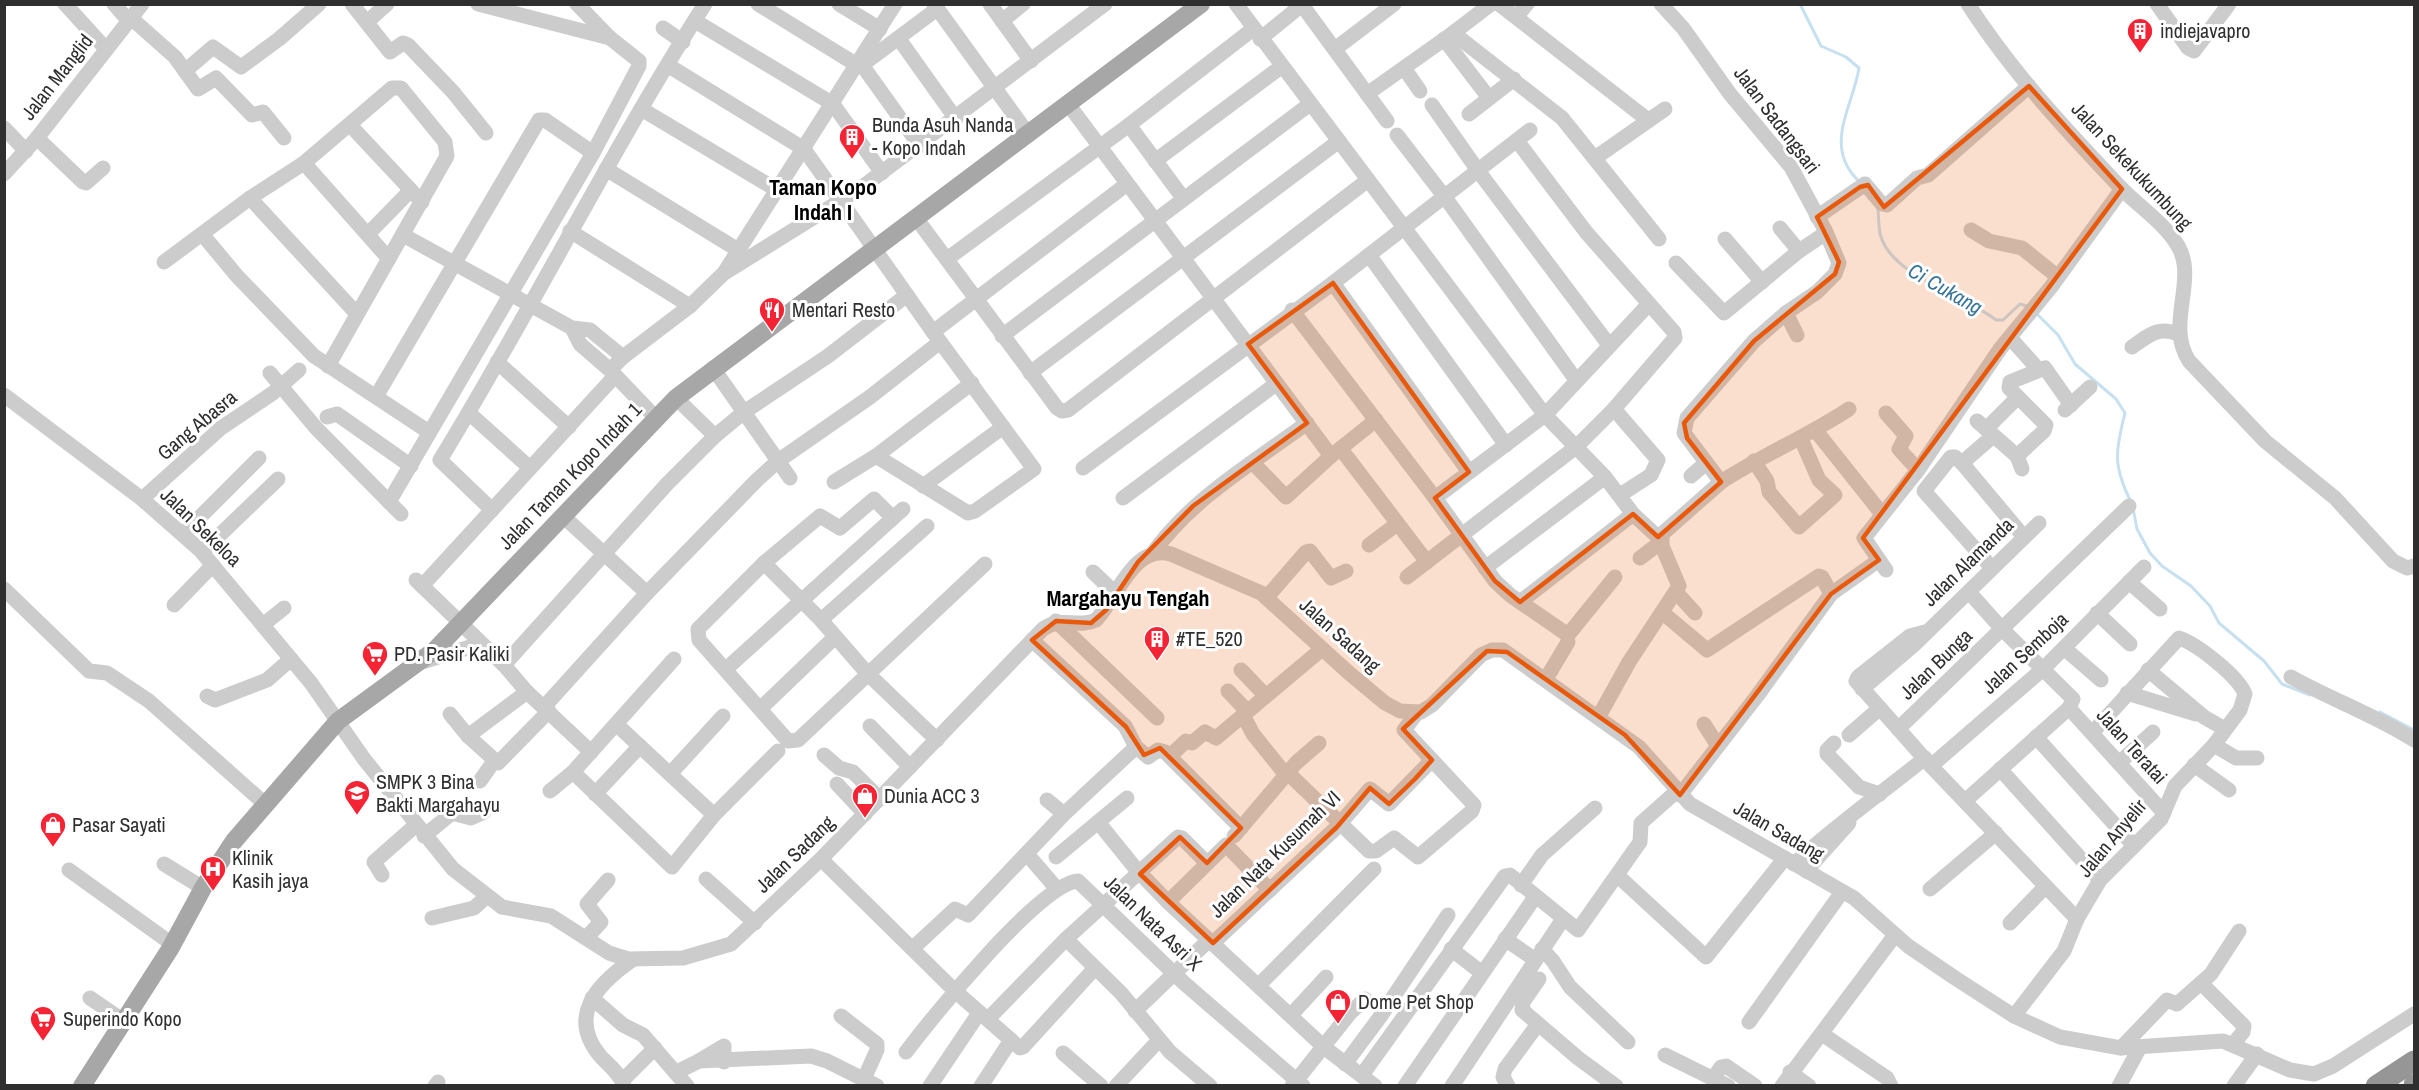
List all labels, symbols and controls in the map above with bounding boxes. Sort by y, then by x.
building icon: indiejavapro [2125,16,2155,54]
place label: indiejavapro [2160,17,2250,44]
street label: Jalan Manglid [15,28,99,125]
street label: Jalan Sadangsari [1728,61,1827,179]
street label: Jalan Sekekukumbung [2066,96,2199,236]
place label: Bunda Asuh Nanda - Kopo Indah [872,111,1013,161]
building icon: Bunda Asuh Nanda - Kopo Indah [837,122,867,160]
district label: Taman Kopo Indah I [769,172,877,227]
water label: Ci Cukang [1903,256,1988,322]
restaurant icon: Mentari Resto [757,295,787,333]
place label: Mentari Resto [792,296,895,323]
street label: Gang Abasra [151,384,242,466]
street label: Jalan Taman Kopo Indah 1 [492,396,647,555]
street label: Jalan Sekeloa [155,481,248,572]
street label: Jalan Alamanda [1916,511,2019,612]
district label: Margahayu Tengah [1046,583,1210,613]
street label: Jalan Sadang [1294,591,1387,678]
street label: Jalan Semboja [1976,606,2074,700]
street label: Jalan Bunga [1893,622,1978,705]
building icon: #TE_520 [1142,624,1172,662]
place label: #TE_520 [1176,625,1243,652]
supermarket icon: PD. Pasir Kaliki [360,639,390,677]
place label: PD. Pasir Kaliki [394,640,510,667]
street label: Jalan Teratai [2091,702,2174,789]
place label: SMPK 3 Bina Bakti Margahayu [376,768,500,818]
school or university icon: SMPK 3 Bina Bakti Margahayu [342,778,372,816]
shop icon: Dunia ACC 3 [850,781,880,819]
place label: Dunia ACC 3 [884,782,980,809]
street label: Jalan Nata Kusumah VI [1203,784,1346,923]
street label: Jalan Anyelir [2071,793,2152,882]
street label: Jalan Sadang [1729,794,1829,867]
street label: Jalan Sadang [749,809,840,898]
shop icon: Pasar Sayati [38,810,68,848]
place label: Pasar Sayati [72,811,166,838]
place label: Klinik Kasih jaya [232,844,309,894]
hospital icon: Klinik Kasih jaya [198,854,228,892]
street label: Jalan Nata Asri X [1098,869,1208,976]
shop icon: Dome Pet Shop [1323,987,1353,1025]
place label: Dome Pet Shop [1358,988,1474,1015]
supermarket icon: Superindo Kopo [28,1004,58,1042]
place label: Superindo Kopo [63,1005,182,1032]

